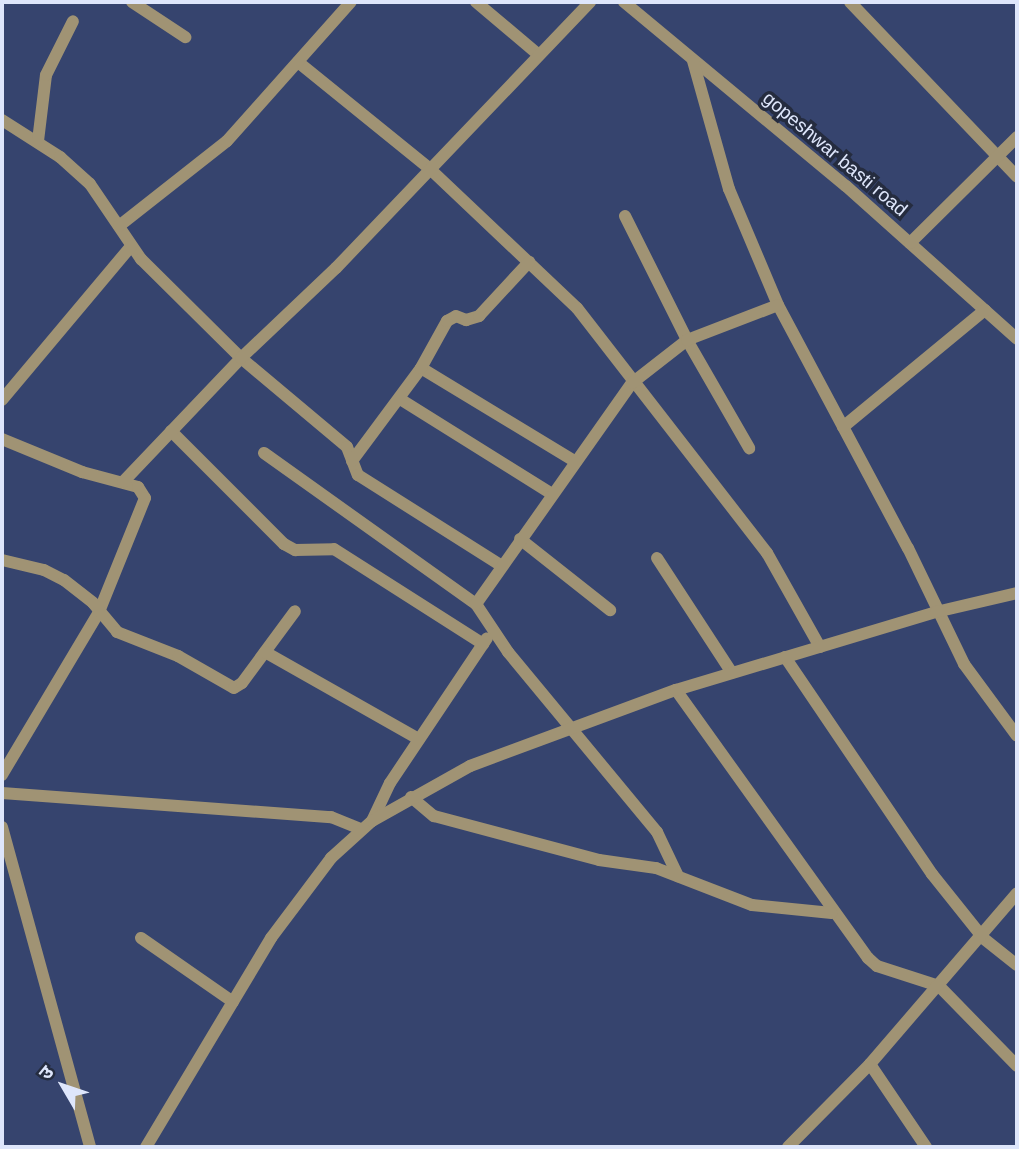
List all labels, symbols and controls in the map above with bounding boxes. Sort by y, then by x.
street label: gopeshwar basti road [758,87,912,221]
north arrow [28,1051,98,1121]
text: उ [35,1062,58,1083]

